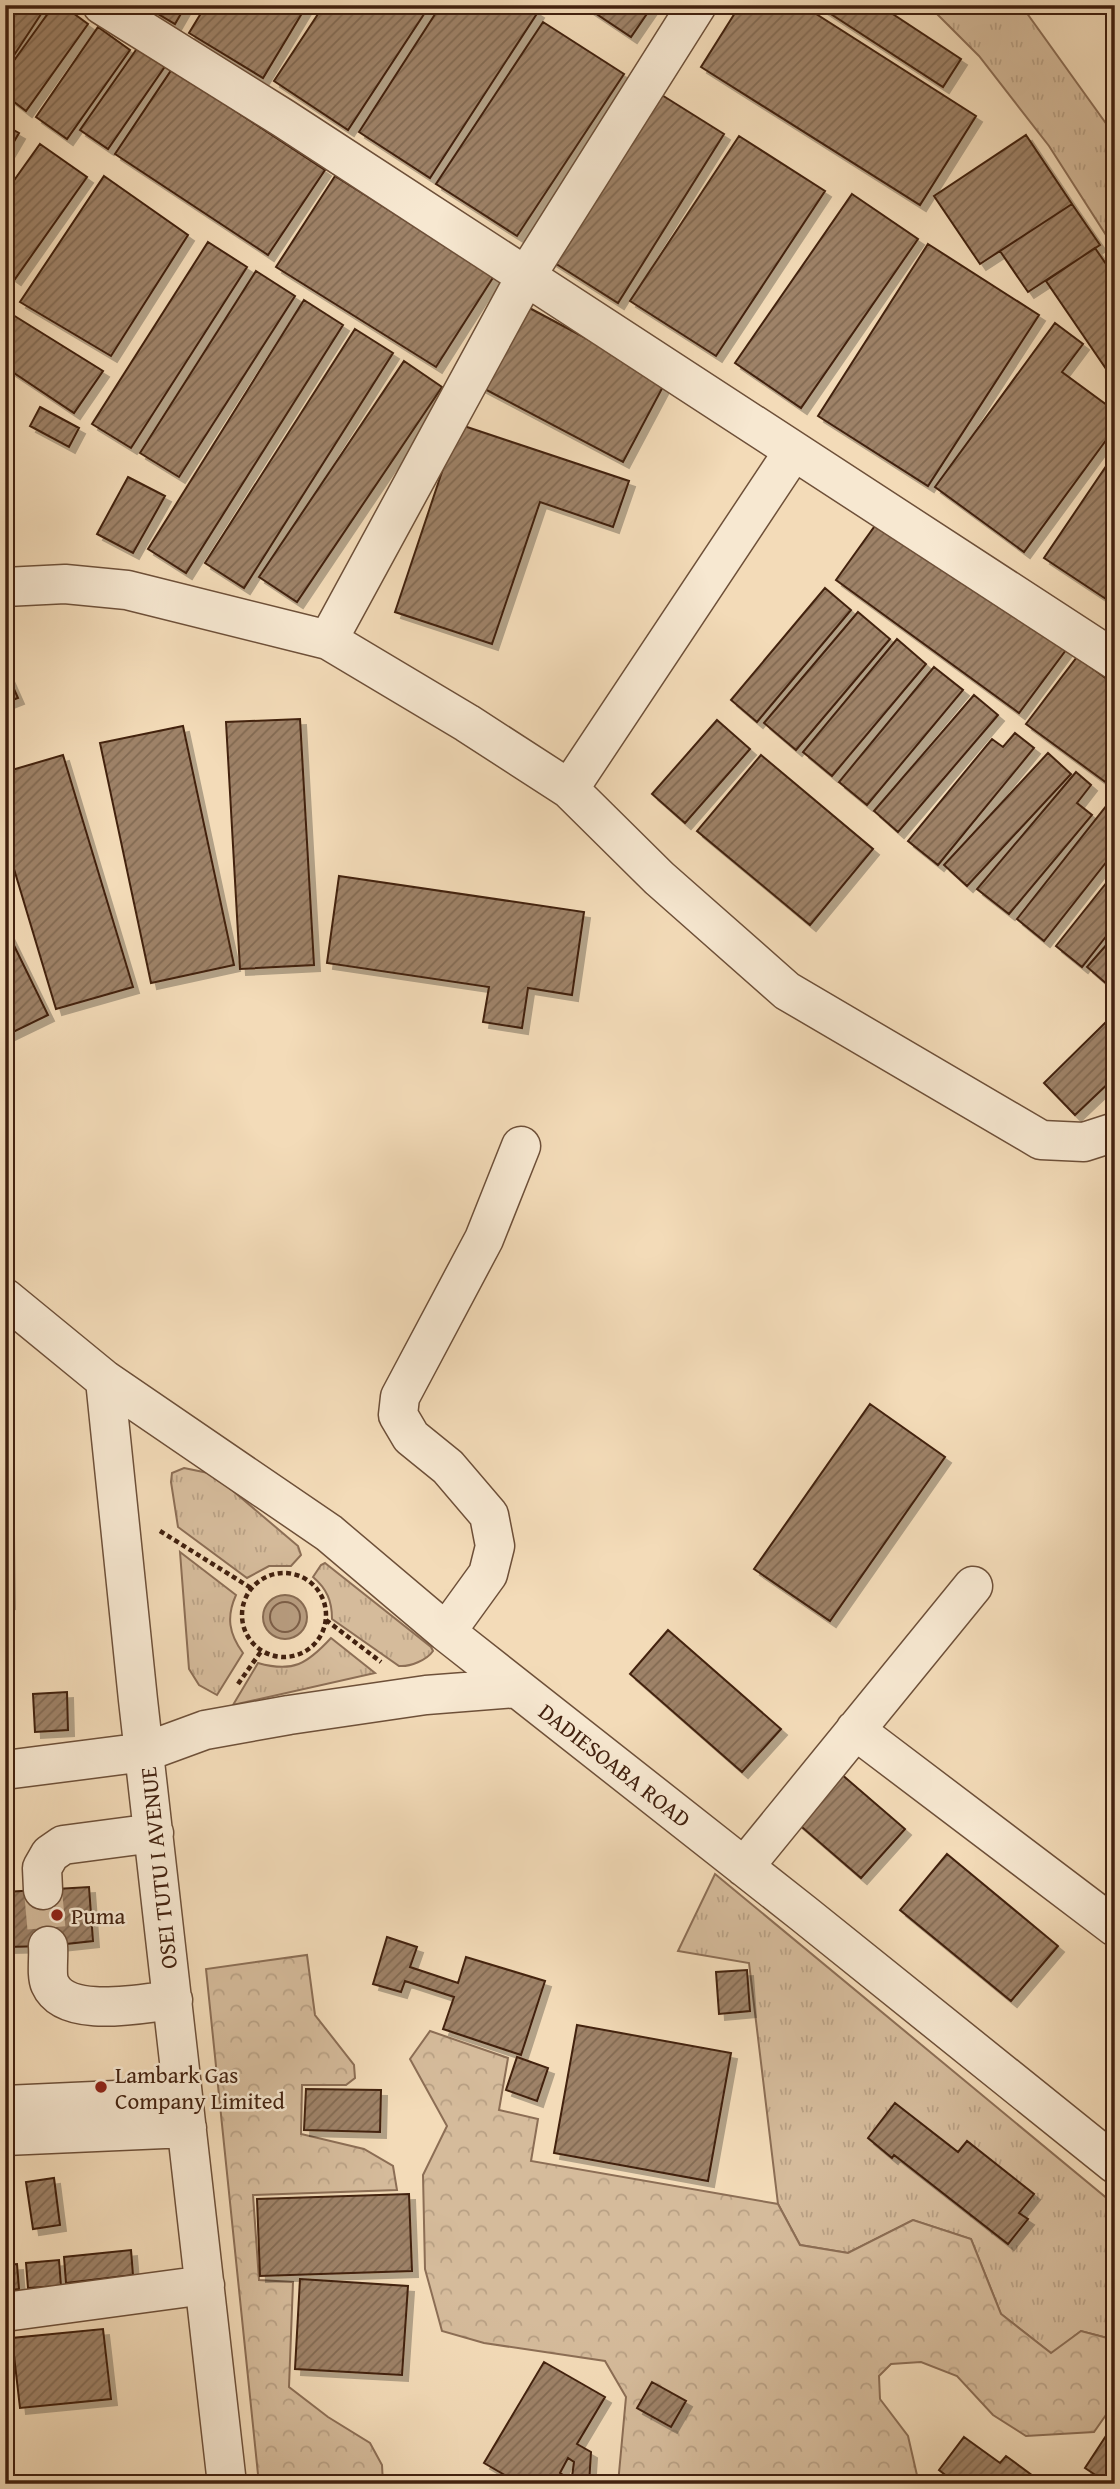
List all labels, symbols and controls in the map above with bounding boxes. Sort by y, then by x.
street label: DADIESOABA ROAD [532,1695,698,1835]
street label: OSEI TUTU I AVENUE [131,1765,185,1971]
place label: Puma [71,1899,126,1932]
marker: Puma [49,1907,65,1923]
place label: Lambark Gas Company Limited [115,2058,286,2117]
marker: Lambark Gas Company Limited [93,2079,109,2095]

